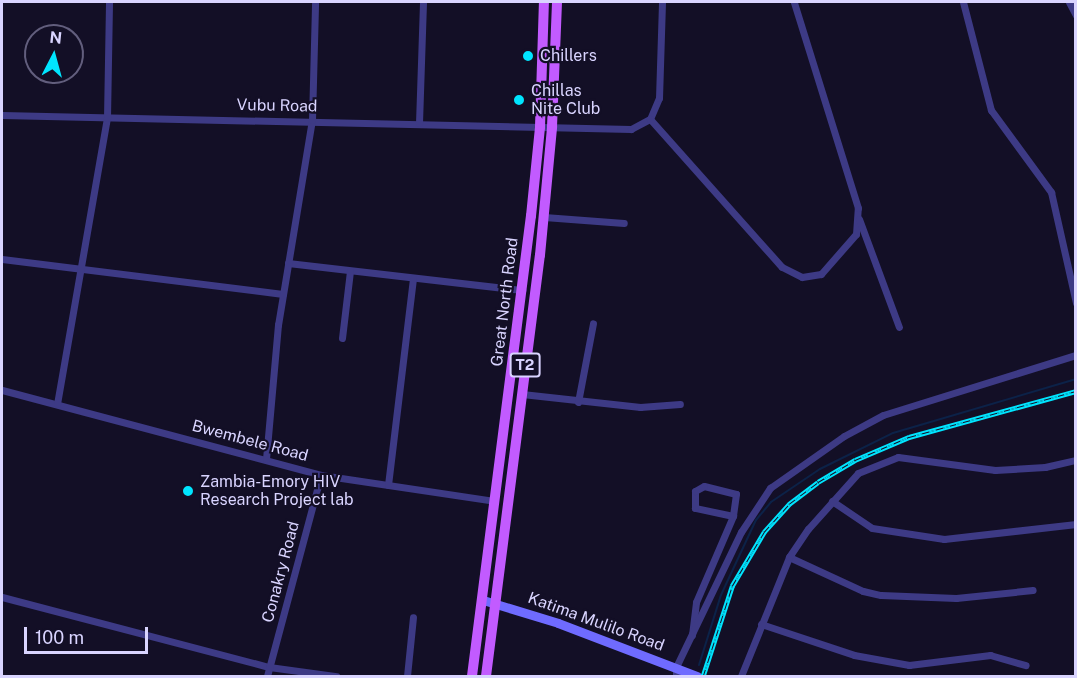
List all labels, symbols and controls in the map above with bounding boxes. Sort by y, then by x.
north arrow [24,24,84,84]
text: N [49,27,63,48]
place label: Chillers [540,46,597,66]
marker: Chillers [521,49,535,63]
place label: Chillas Nite Club [531,81,601,119]
marker: Chillas Nite Club [512,93,526,107]
street label: Vubu Road [236,96,318,116]
street label: Great North Road [488,236,522,368]
road number: T2 [508,353,542,377]
street label: Bwembele Road [190,416,310,466]
place label: Zambia-Emory HIV Research Project lab [200,472,354,510]
marker: Zambia-Emory HIV Research Project lab [181,484,195,498]
street label: Conakry Road [258,519,304,625]
street label: Katima Mulilo Road [525,588,667,656]
scale bar [27,615,152,653]
text: 100 m [35,627,84,648]

